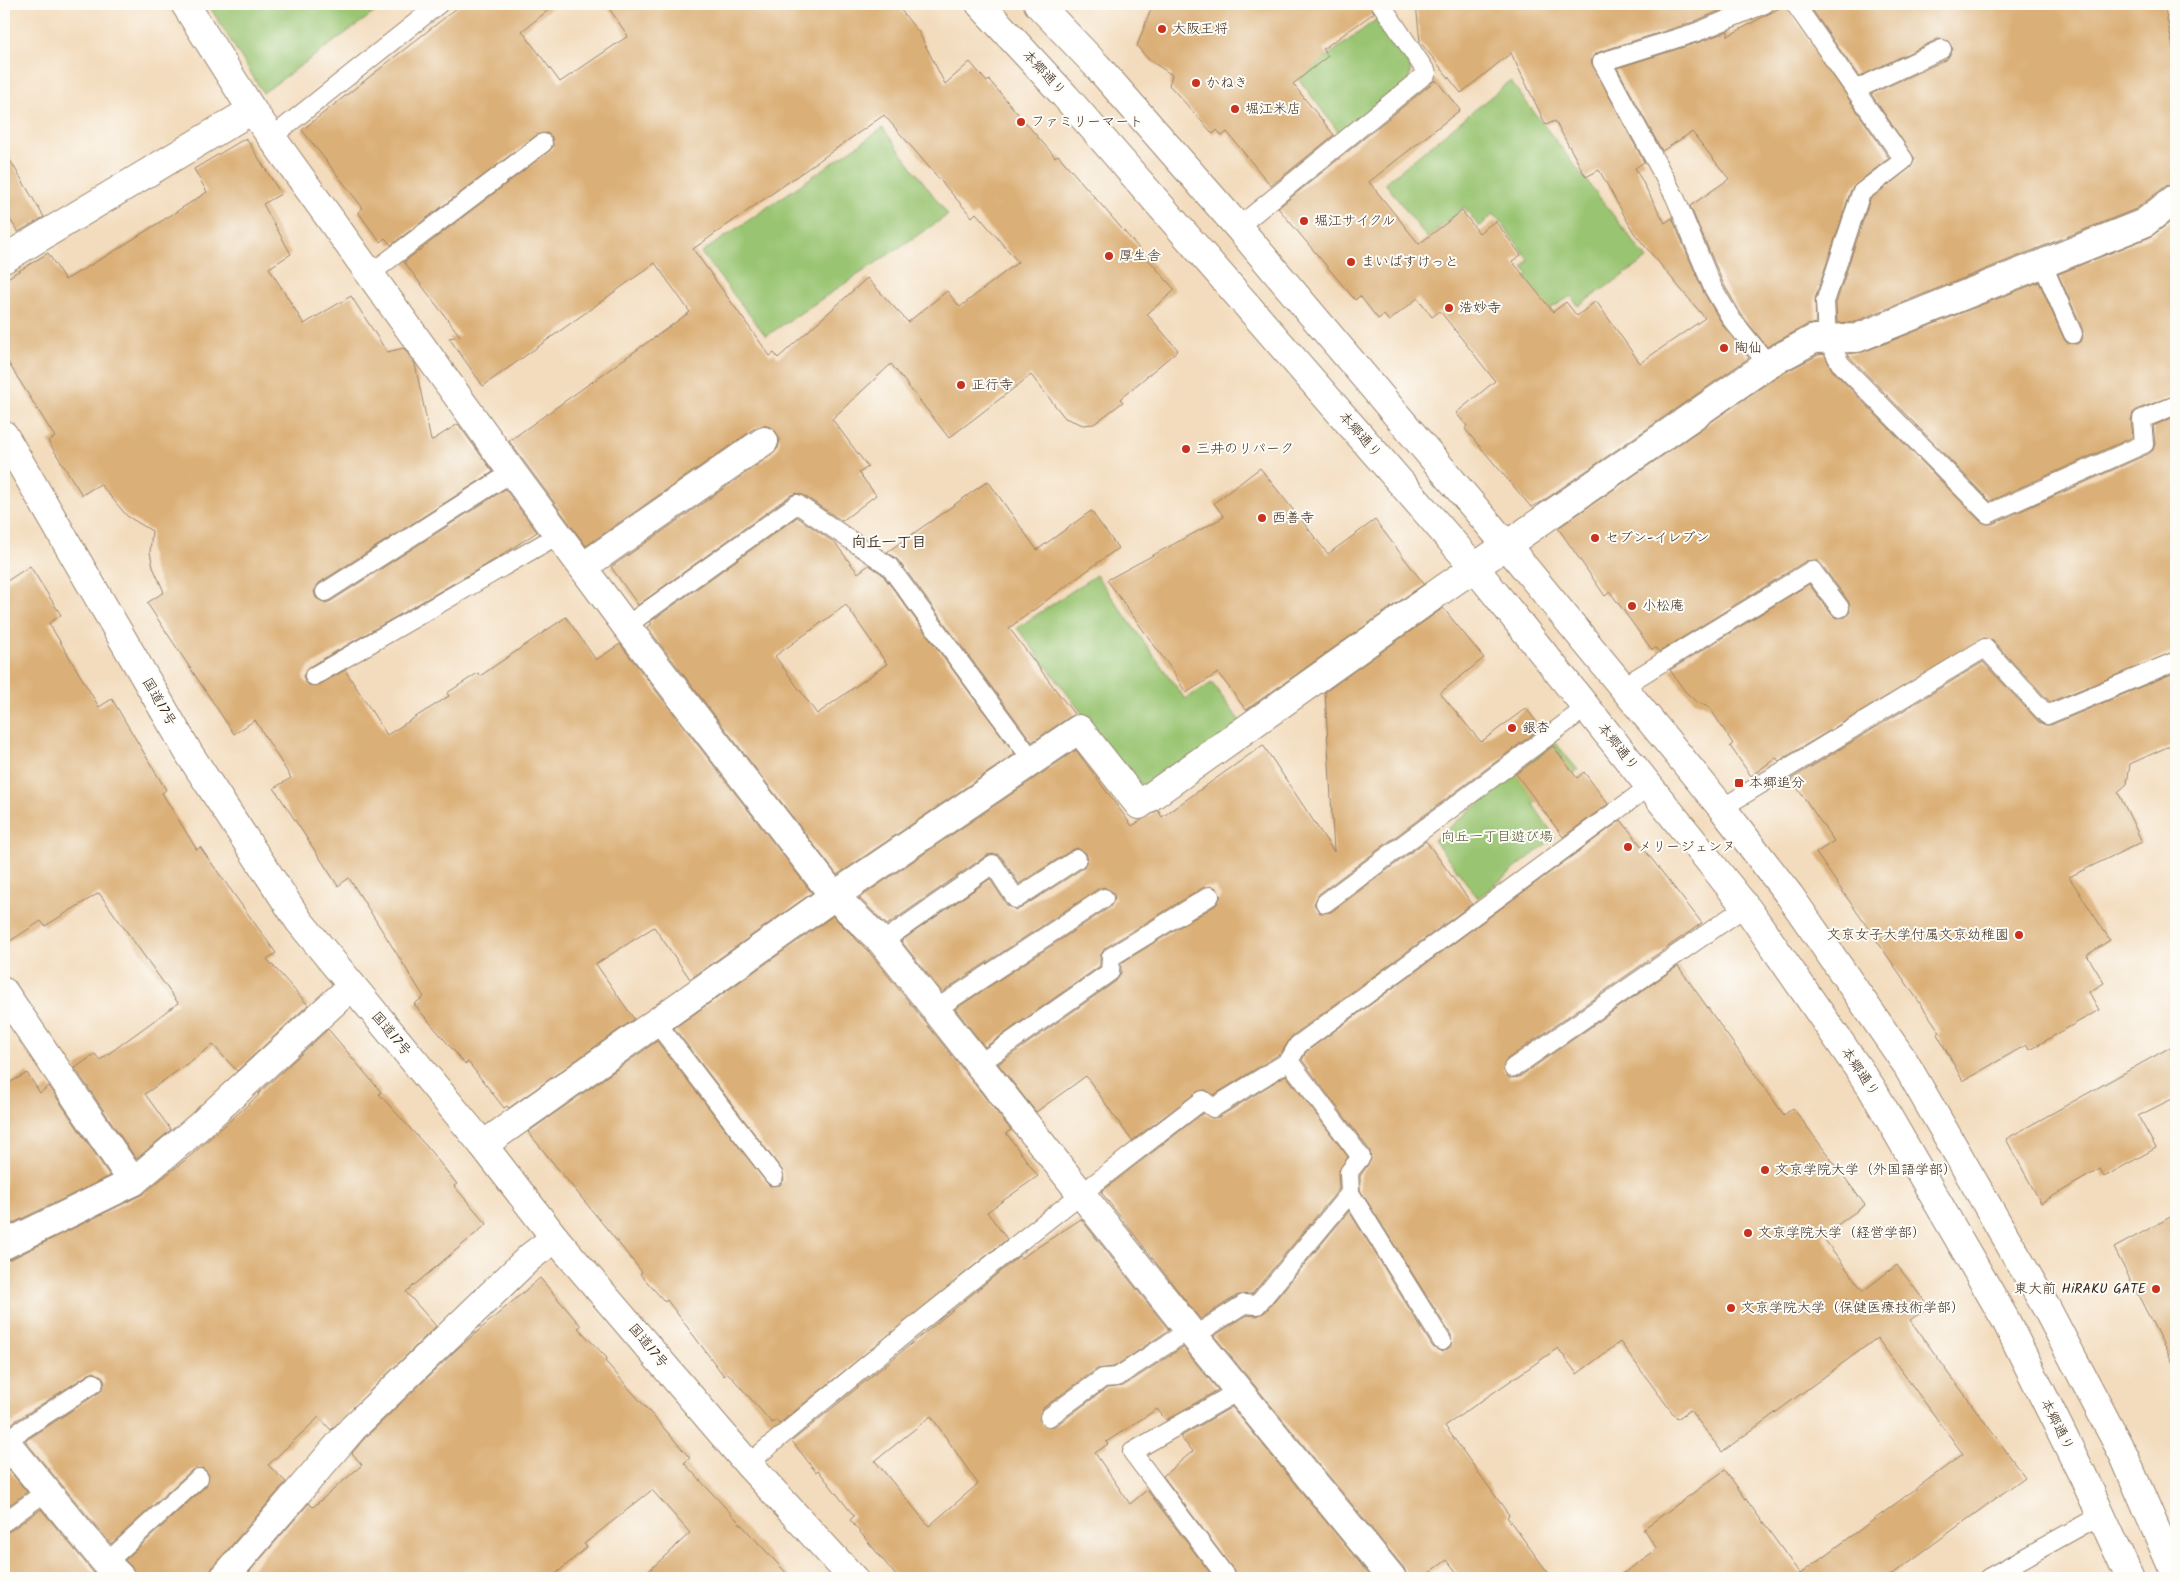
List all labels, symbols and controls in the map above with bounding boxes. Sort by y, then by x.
place label: 大阪王将 [1172,18,1228,40]
marker: 大阪王将 [1156,23,1168,35]
street label: 本郷通り [1017,45,1071,101]
place label: かねき [1206,72,1248,94]
marker: かねき [1190,77,1202,89]
place label: 堀江米店 [1245,98,1301,120]
marker: 堀江米店 [1229,103,1241,115]
place label: ファミリーマート [1031,111,1143,133]
marker: ファミリーマート [1015,116,1027,128]
place label: 堀江サイクル [1314,210,1396,232]
marker: 堀江サイクル [1298,215,1310,227]
place label: 厚生舎 [1119,245,1161,267]
marker: 厚生舎 [1103,250,1115,262]
place label: まいばすけっと [1361,251,1459,273]
marker: まいばすけっと [1345,256,1357,268]
place label: 浩妙寺 [1459,297,1501,319]
marker: 浩妙寺 [1443,302,1455,314]
place label: 陶仙 [1734,337,1762,359]
marker: 陶仙 [1718,342,1730,354]
place label: 正行寺 [971,374,1013,396]
marker: 正行寺 [955,379,967,391]
street label: 本郷通り [1333,407,1387,463]
place label: 三井のリパーク [1196,438,1294,460]
marker: 三井のリパーク [1180,443,1192,455]
place label: 西善寺 [1272,507,1314,529]
marker: 西善寺 [1256,512,1268,524]
place label: セブン-イレブン [1605,527,1709,549]
district label: 向丘一丁目 [851,531,927,555]
marker: セブン-イレブン [1589,532,1601,544]
place label: 小松庵 [1642,595,1684,617]
marker: 小松庵 [1626,600,1638,612]
street label: 国道17号 [136,674,182,730]
place label: 銀杏 [1522,717,1550,739]
street label: 本郷通り [1592,718,1644,776]
marker: 銀杏 [1506,722,1518,734]
place label: 本郷追分 [1749,772,1805,794]
marker: 本郷追分 [1733,777,1745,789]
park label: 向丘一丁目遊び場 [1441,826,1553,848]
place label: メリージェンヌ [1638,836,1736,858]
marker: メリージェンヌ [1622,841,1634,853]
place label: 文京女子大学付属文京幼稚園 [1827,924,2009,946]
marker: 文京女子大学付属文京幼稚園 [2013,929,2025,941]
street label: 国道17号 [366,1007,416,1061]
street label: 本郷通り [1835,1043,1885,1101]
place label: 文京学院大学（外国語学部） [1775,1159,1957,1181]
marker: 文京学院大学（外国語学部） [1759,1164,1771,1176]
place label: 文京学院大学（経営学部） [1758,1222,1926,1244]
marker: 文京学院大学（経営学部） [1742,1227,1754,1239]
place label: 東大前 HiRAKU GATE [2014,1278,2147,1300]
marker: 東大前 HiRAKU GATE [2150,1283,2162,1295]
place label: 文京学院大学（保健医療技術学部） [1741,1297,1965,1319]
marker: 文京学院大学（保健医療技術学部） [1725,1302,1737,1314]
street label: 国道17号 [623,1319,673,1373]
street label: 本郷通り [2034,1395,2080,1455]

